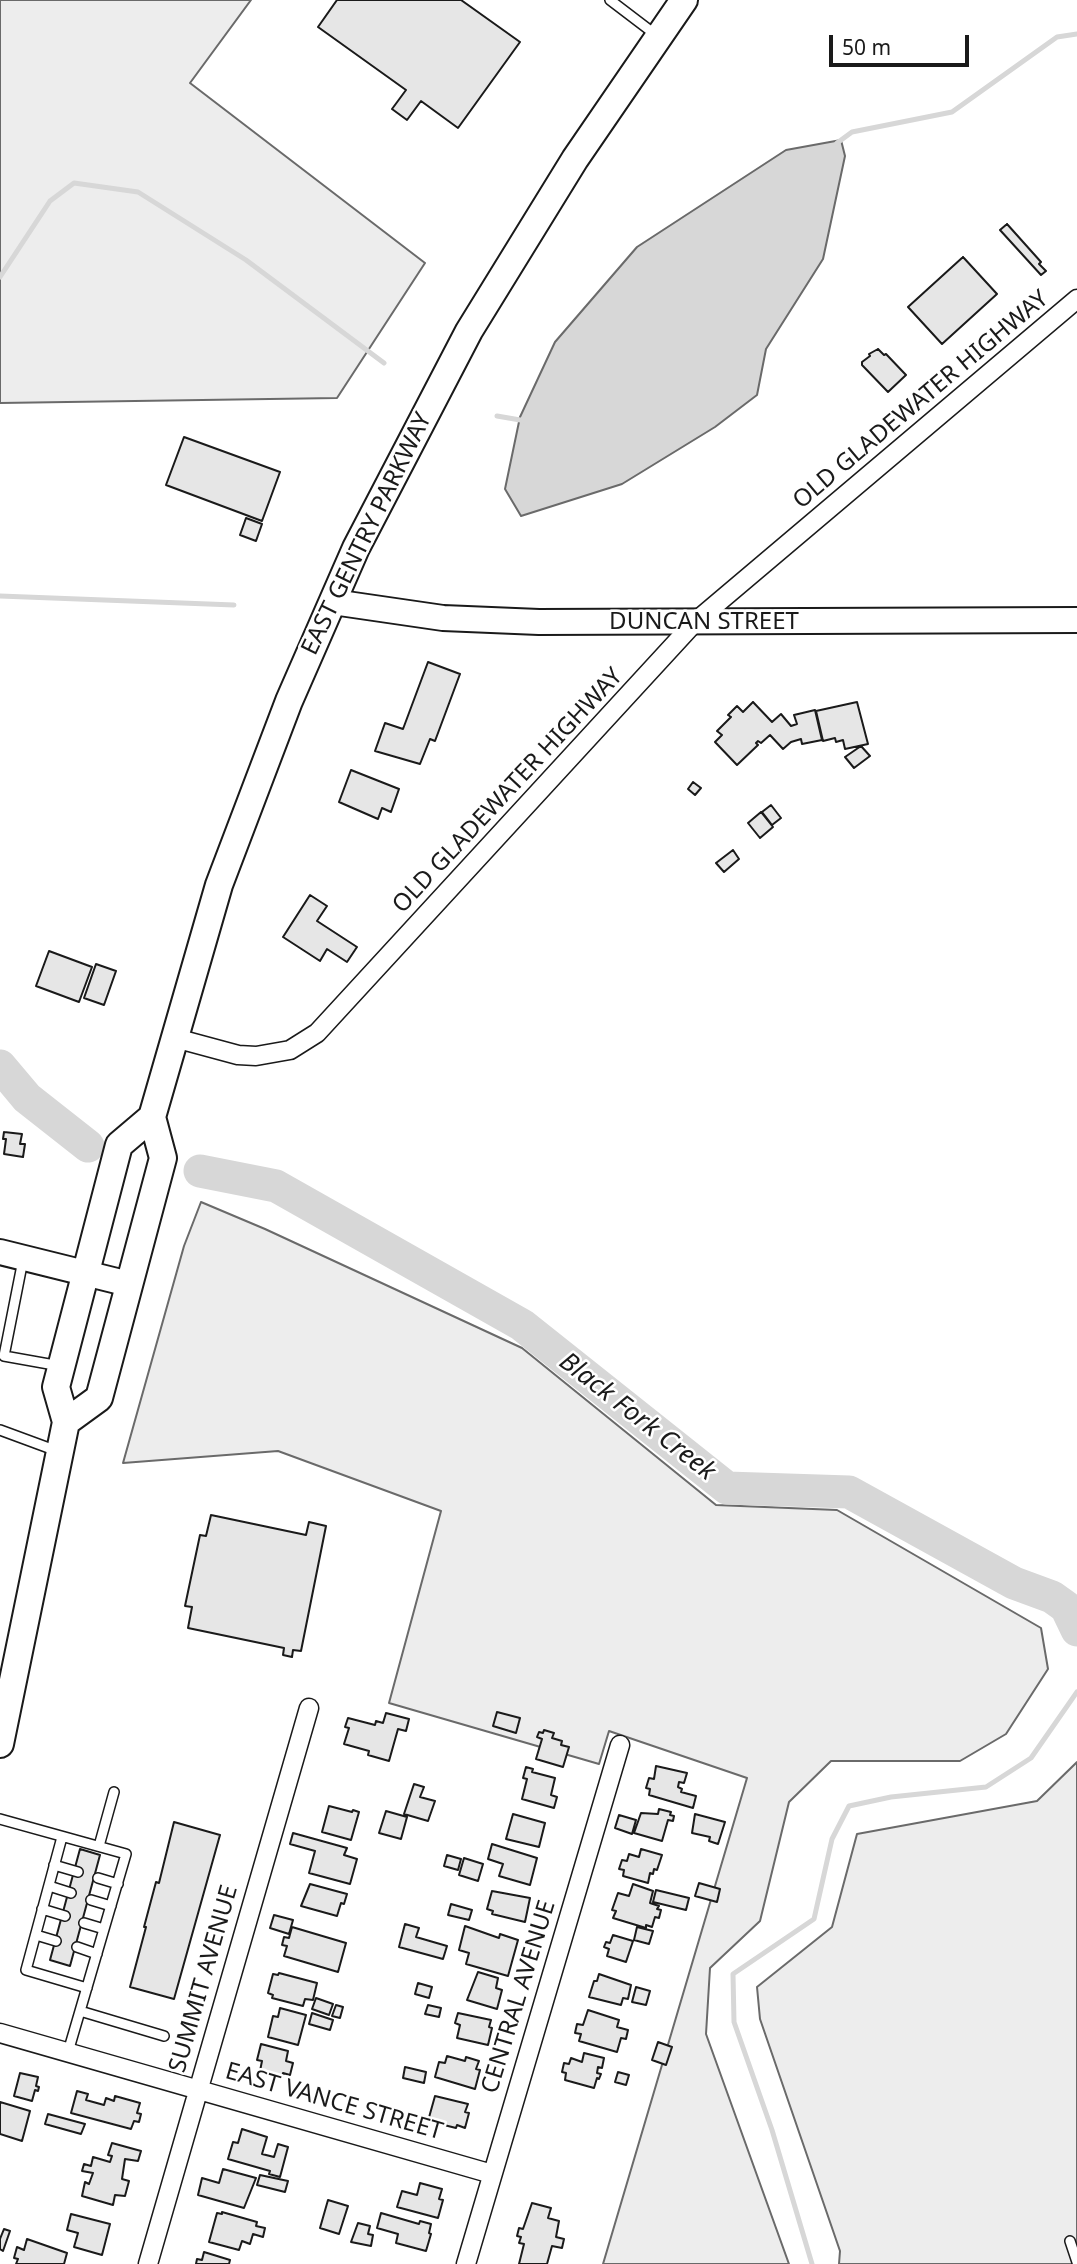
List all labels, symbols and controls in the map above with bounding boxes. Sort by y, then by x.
scale bar [832,21,972,65]
text: 50 m [842,33,891,61]
street label: OLD GLADEWATER HIGHWAY [788,285,1054,515]
street label: EAST GENTRY PARKWAY [296,408,438,660]
street label: DUNCAN STREET [609,608,799,636]
street label: OLD GLADEWATER HIGHWAY [387,663,629,919]
water label: Black Fork Creek [553,1346,721,1488]
street label: SUMMIT AVENUE [164,1882,244,2076]
street label: CENTRAL AVENUE [476,1897,562,2097]
street label: EAST VANCE STREET [222,2057,446,2147]

